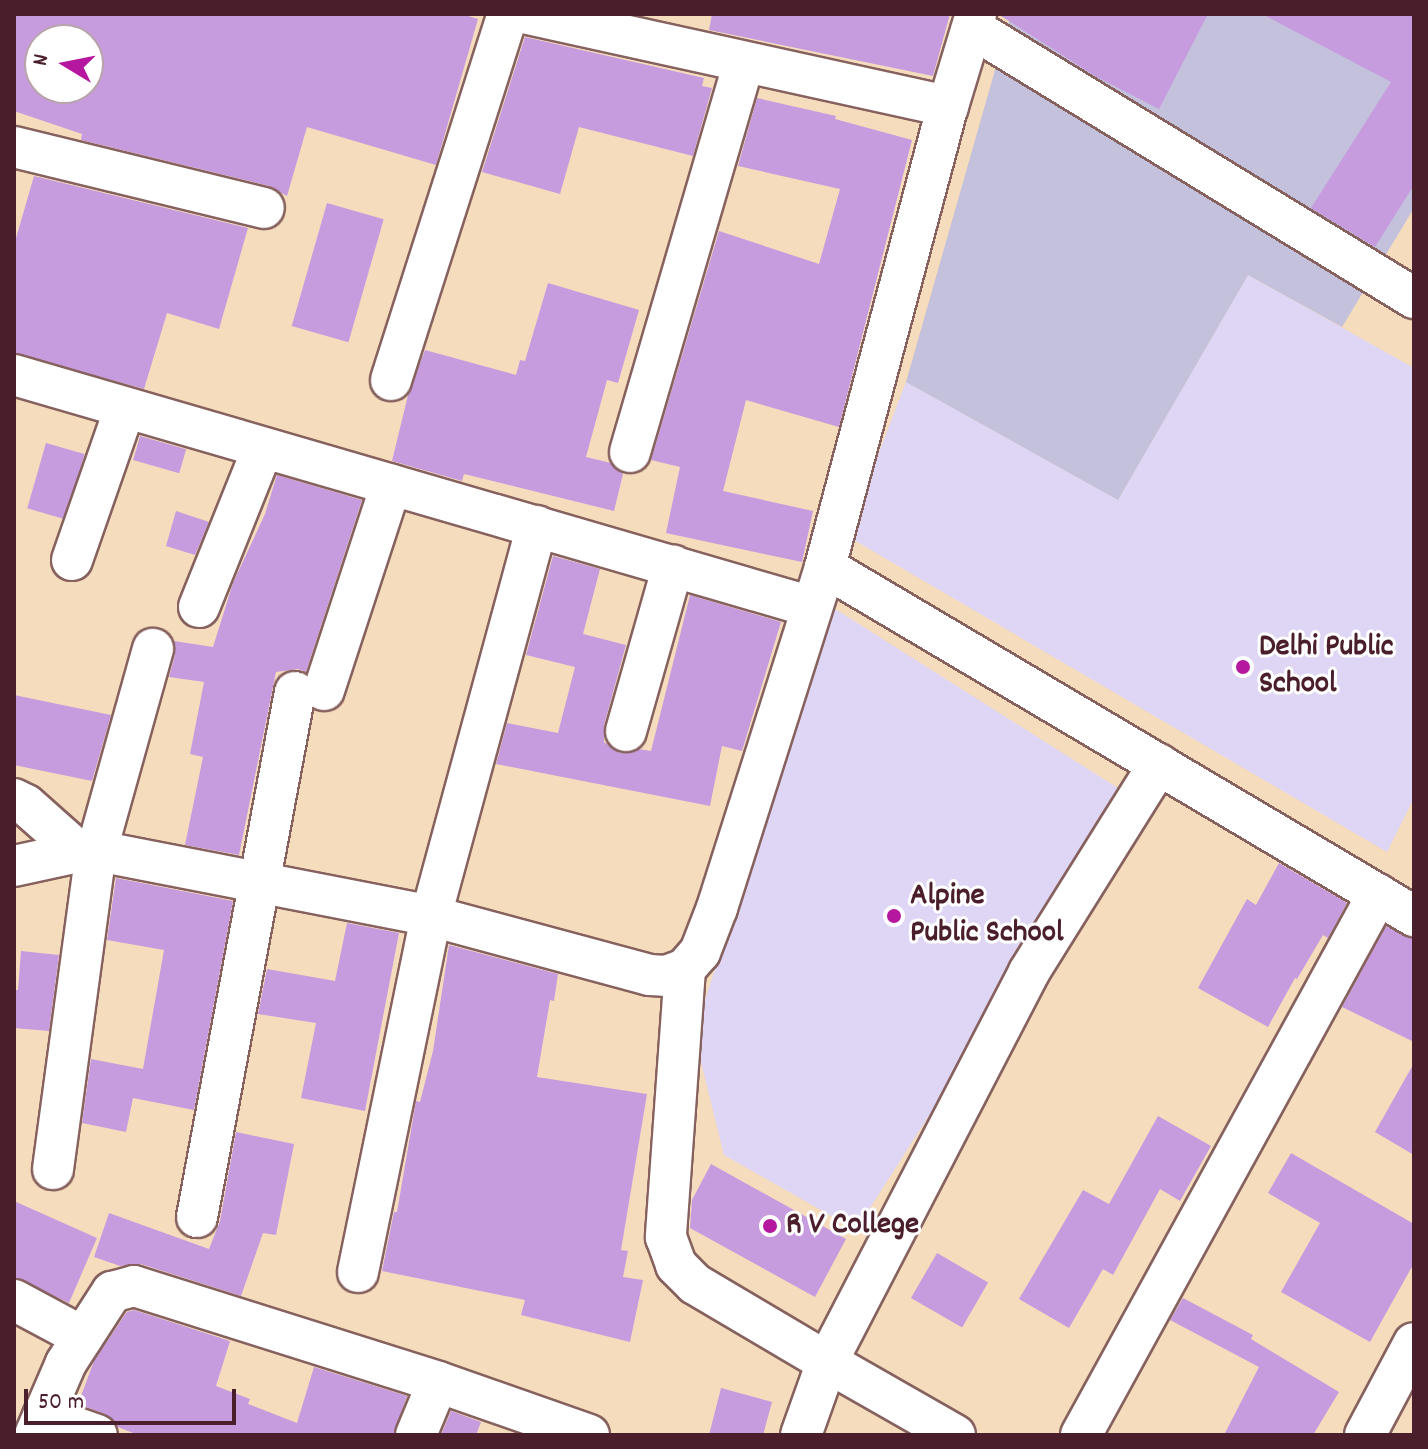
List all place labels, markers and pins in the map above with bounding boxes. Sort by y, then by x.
place label: Delhi Public School [1259,630,1394,705]
marker: Delhi Public School [1234,658,1252,676]
place label: Alpine Public School [910,879,1064,954]
marker: Alpine Public School [885,907,903,925]
place label: R V College [786,1207,919,1245]
marker: R V College [761,1217,779,1235]

